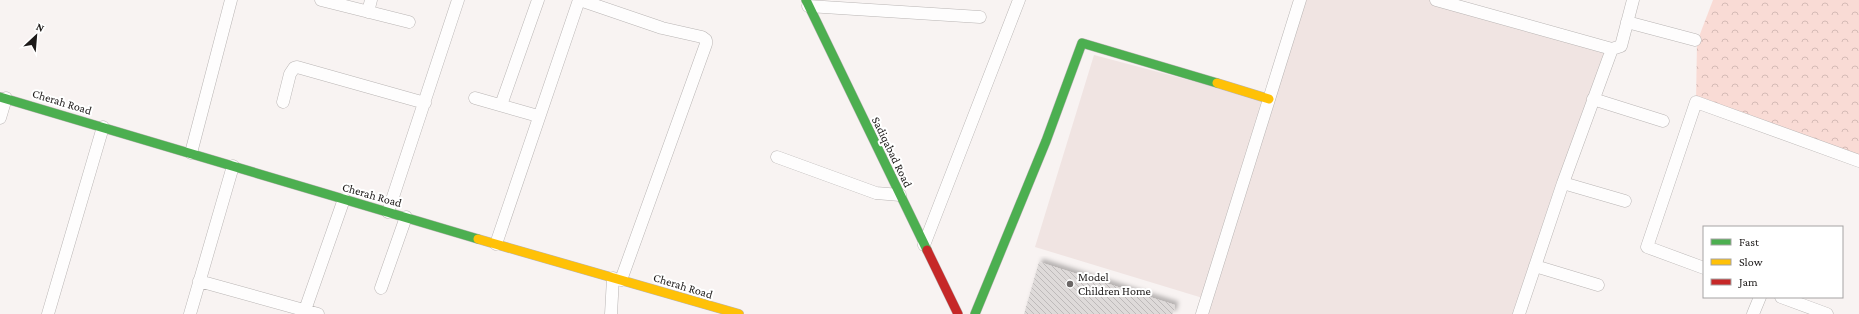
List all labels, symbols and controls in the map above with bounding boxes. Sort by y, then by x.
north arrow [16,16,56,56]
text: N [34,20,47,34]
street label: Cherah Road [31,86,94,118]
street label: Sadiqabad Road [869,114,915,190]
street label: Cherah Road [341,180,404,210]
legend [1703,226,1843,298]
text: Fast [1739,235,1760,249]
text: Slow [1739,255,1763,269]
street label: Cherah Road [652,270,715,302]
place label: Model Children Home [1078,270,1151,298]
text: Jam [1738,275,1758,289]
marker: Model Children Home [1065,279,1075,289]

